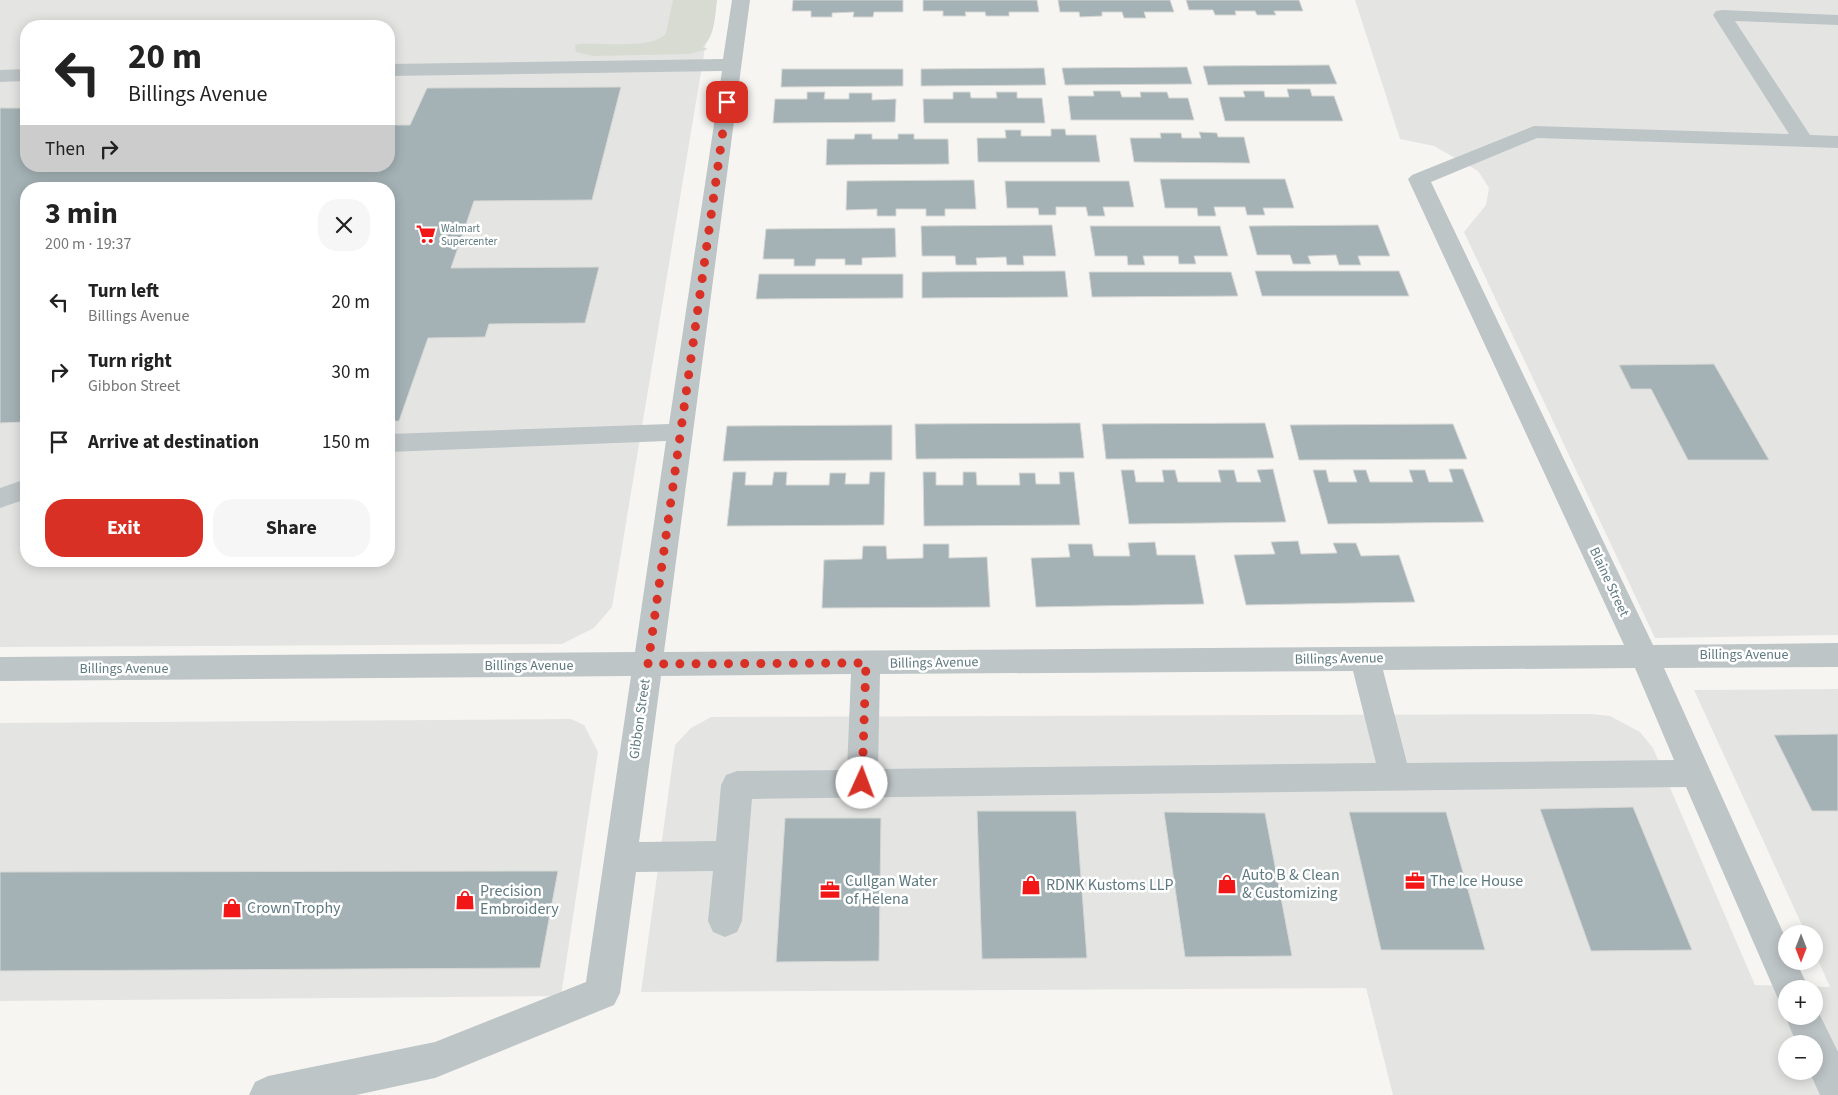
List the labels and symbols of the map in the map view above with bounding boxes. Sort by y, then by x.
pin [706,81,748,123]
place label: Walmart Supercenter [441,221,497,249]
supermarket icon: Walmart Supercenter [415,223,437,245]
street label: Blaine Street [1584,544,1634,620]
street label: Billings Avenue [1700,645,1788,665]
street label: Billings Avenue [1294,648,1384,670]
street label: Billings Avenue [889,652,979,674]
street label: Billings Avenue [485,656,573,676]
street label: Billings Avenue [80,659,168,679]
street label: Gibbon Street [624,677,656,760]
position arrow [835,756,887,808]
place label: Auto B & Clean & Customizing [1242,864,1340,904]
place label: Cullgan Water of Helena [845,870,938,910]
office icon: The Ice House [1404,870,1426,892]
place label: The Ice House [1430,870,1523,892]
shop icon: Auto B & Clean & Customizing [1216,873,1238,895]
shop icon: RDNK Kustoms LLP [1020,874,1042,896]
place label: RDNK Kustoms LLP [1046,874,1174,896]
office icon: Cullgan Water of Helena [819,879,841,901]
place label: Precision Embroidery [480,880,559,920]
shop icon: Precision Embroidery [454,889,476,911]
shop icon: Crown Trophy [221,897,243,919]
place label: Crown Trophy [247,897,341,919]
north arrow [1778,925,1822,970]

